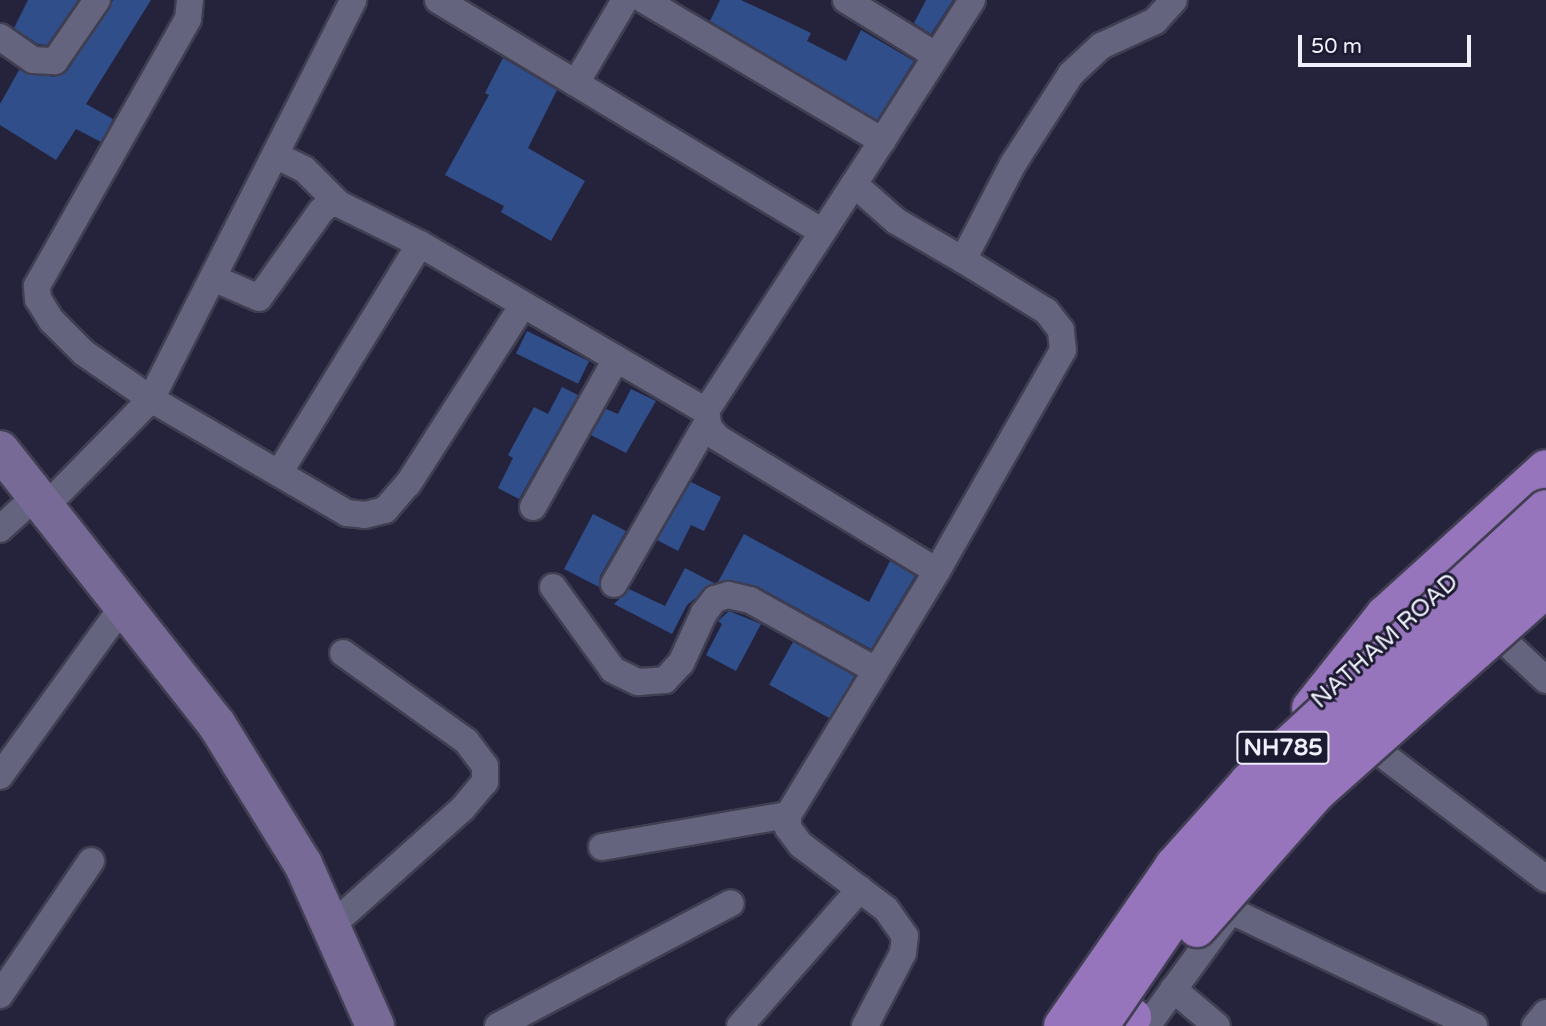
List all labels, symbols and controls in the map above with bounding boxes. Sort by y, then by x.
scale bar [1301,21,1474,65]
text: 50 m [1311,34,1362,59]
street label: NATHAM ROAD [1306,567,1464,715]
road number: NH785 [1236,728,1330,768]

